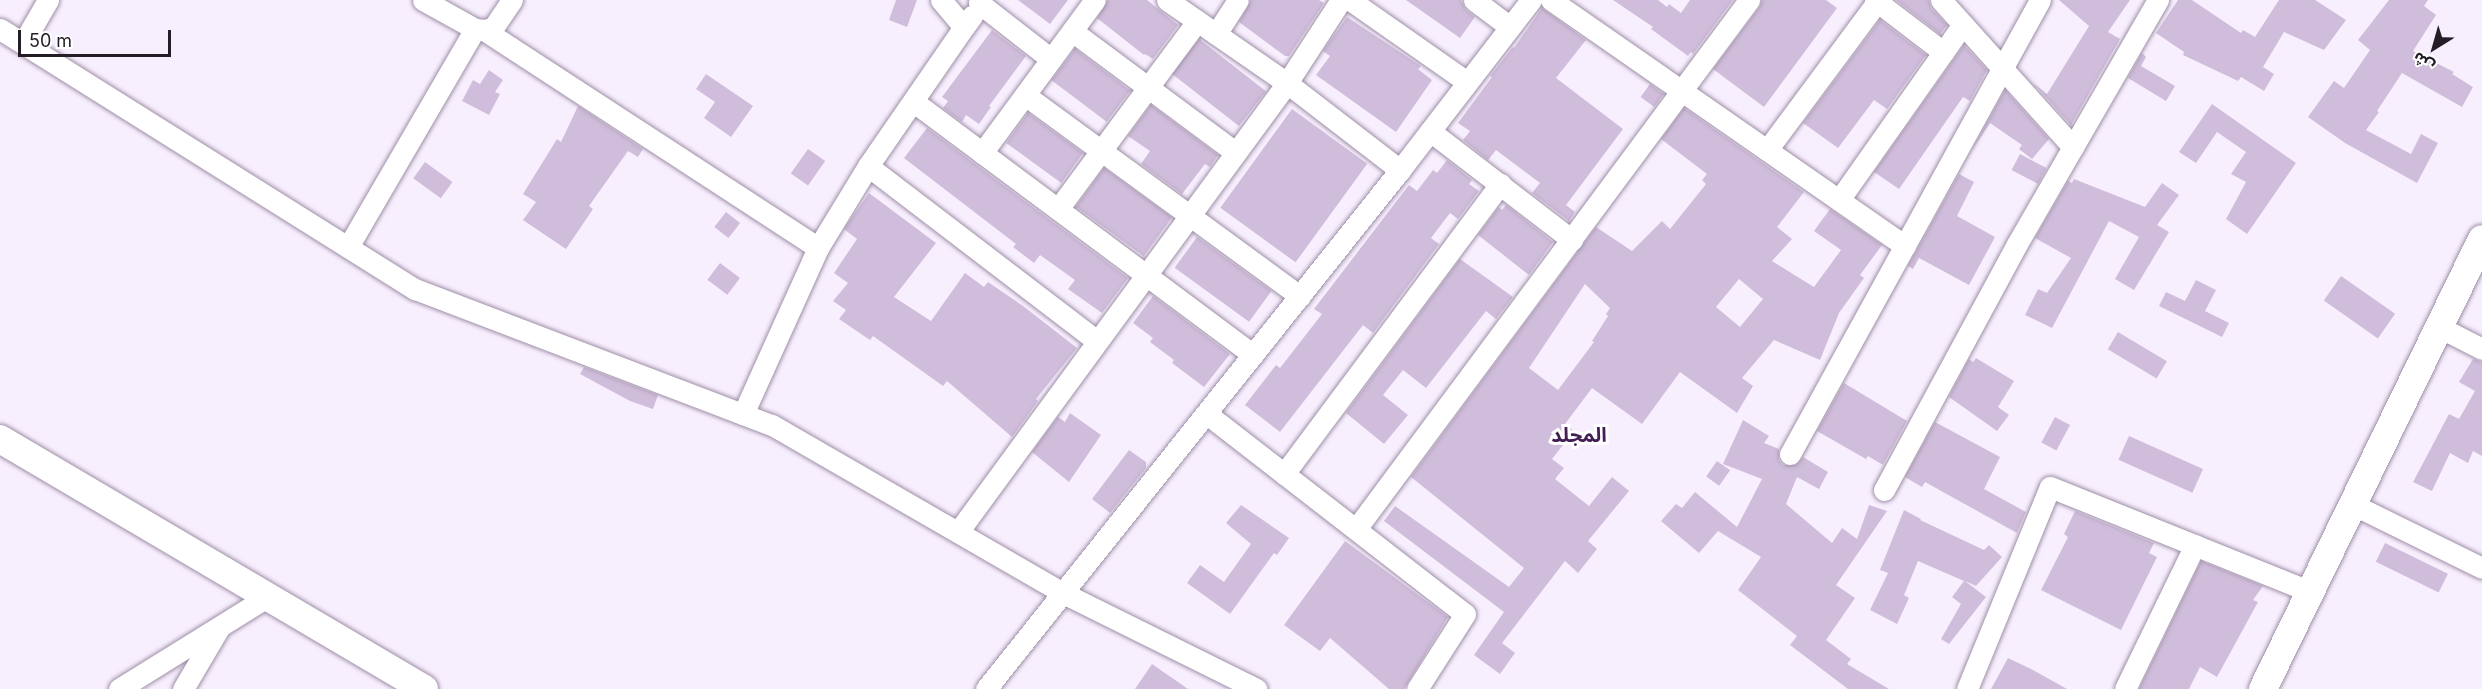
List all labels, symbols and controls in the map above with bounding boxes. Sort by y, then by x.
scale bar [21,18,174,56]
north arrow [2404,18,2464,78]
text: 50 m [29,30,72,51]
text: ش [2408,48,2438,77]
district label: المجلد [1551,423,1607,447]

